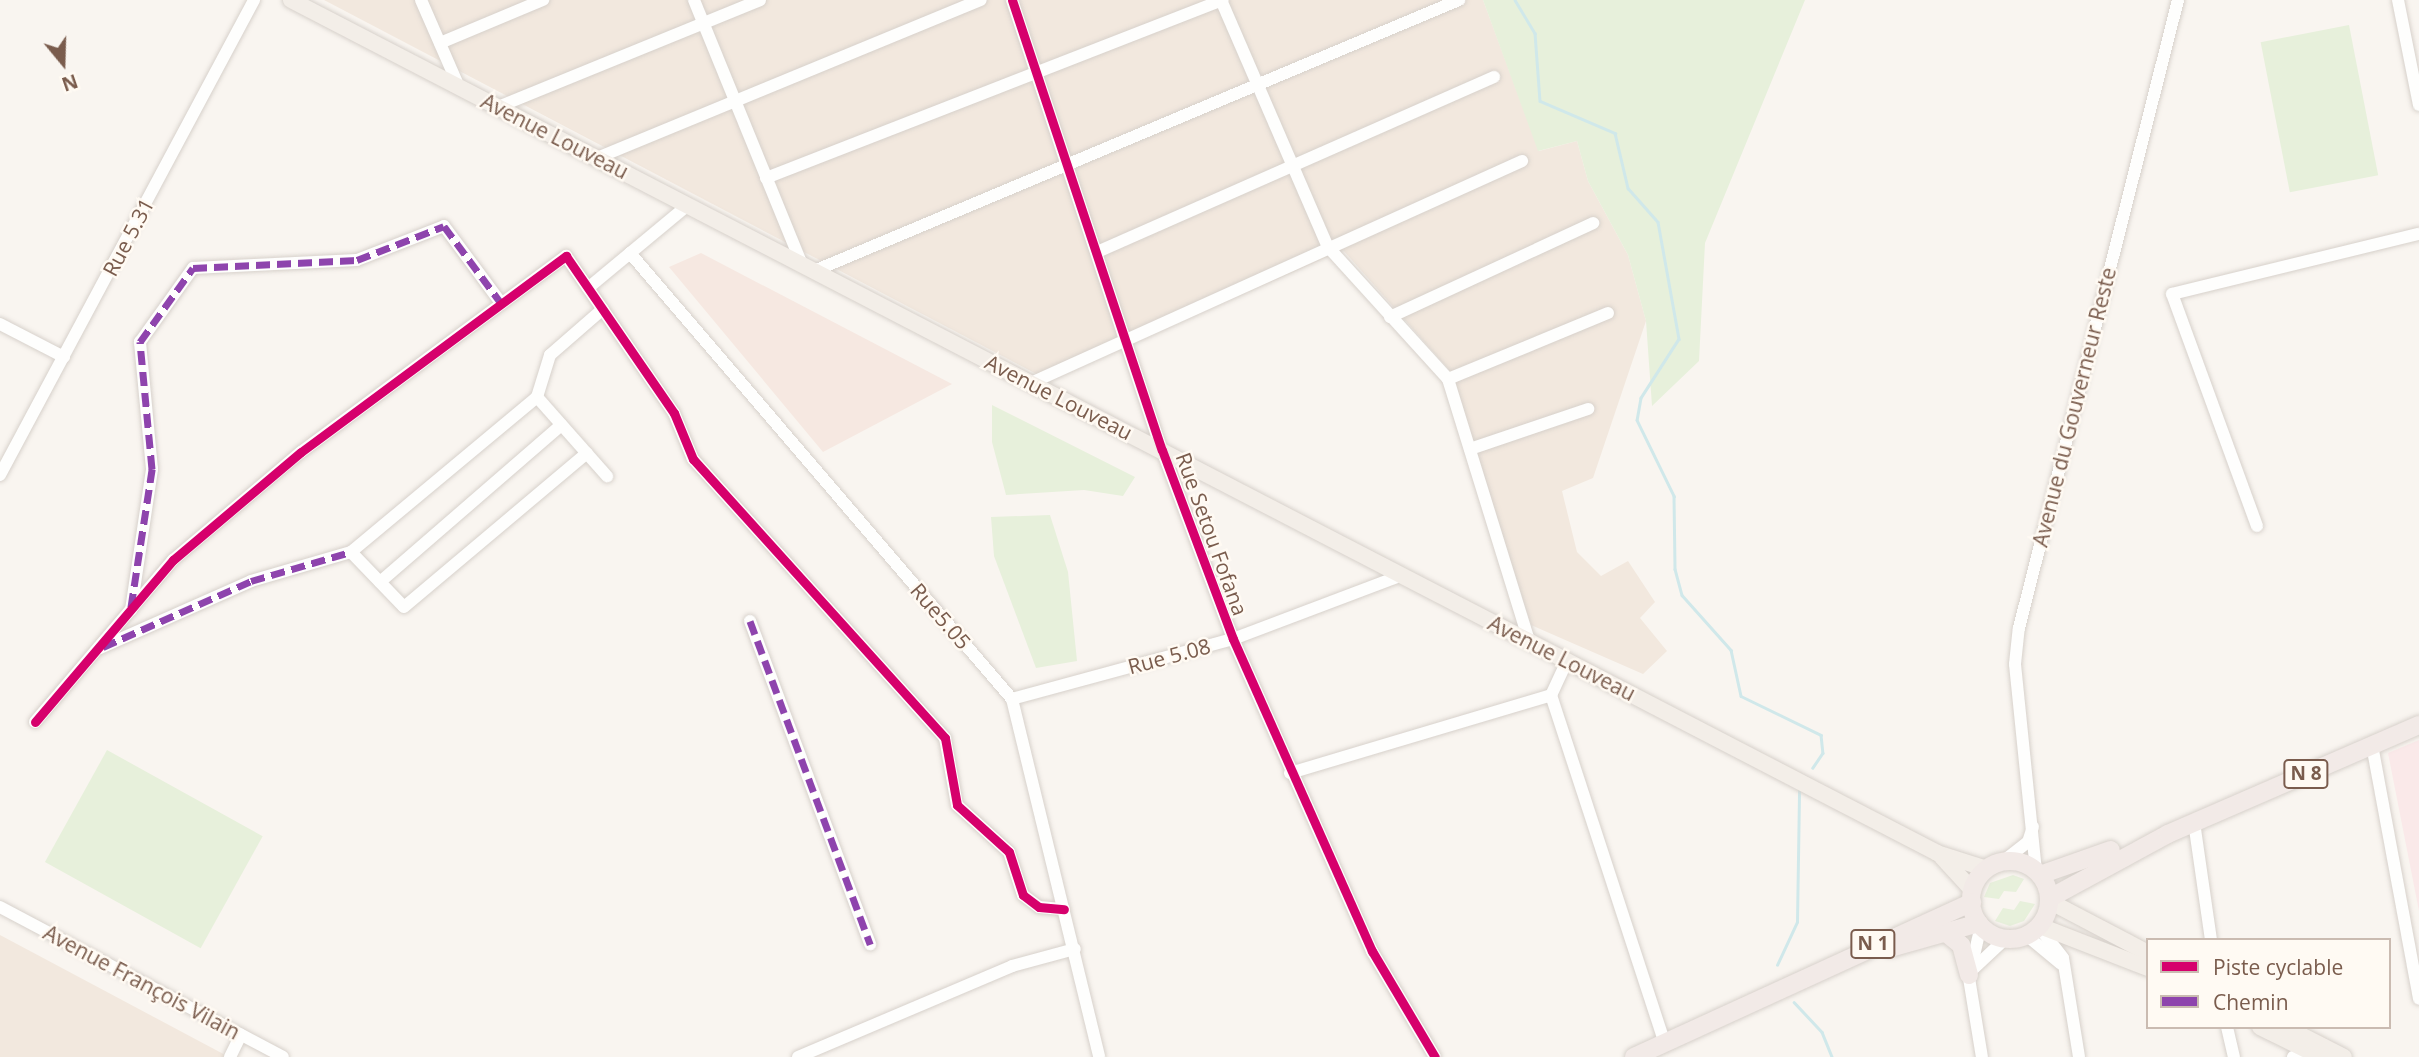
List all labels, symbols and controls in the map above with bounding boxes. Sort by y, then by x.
north arrow [28,28,98,98]
text: N [58,68,81,98]
street label: Avenue Louveau [477,88,633,184]
street label: Rue 5.31 [97,194,159,280]
street label: Avenue du Gouverneur Reste [2027,265,2121,549]
street label: Avenue Louveau [981,349,1137,445]
street label: Rue Setou Fofana [1171,449,1253,619]
street label: Rue5.05 [906,578,976,654]
street label: Avenue Louveau [1484,610,1640,706]
street label: Rue 5.08 [1125,633,1213,679]
road number: N 8 [2283,758,2329,790]
street label: Avenue François Vilain [39,919,245,1045]
road number: N 1 [1850,928,1896,960]
legend [2146,938,2391,1029]
text: Piste cyclable [2213,953,2343,981]
text: Chemin [2213,988,2289,1016]

